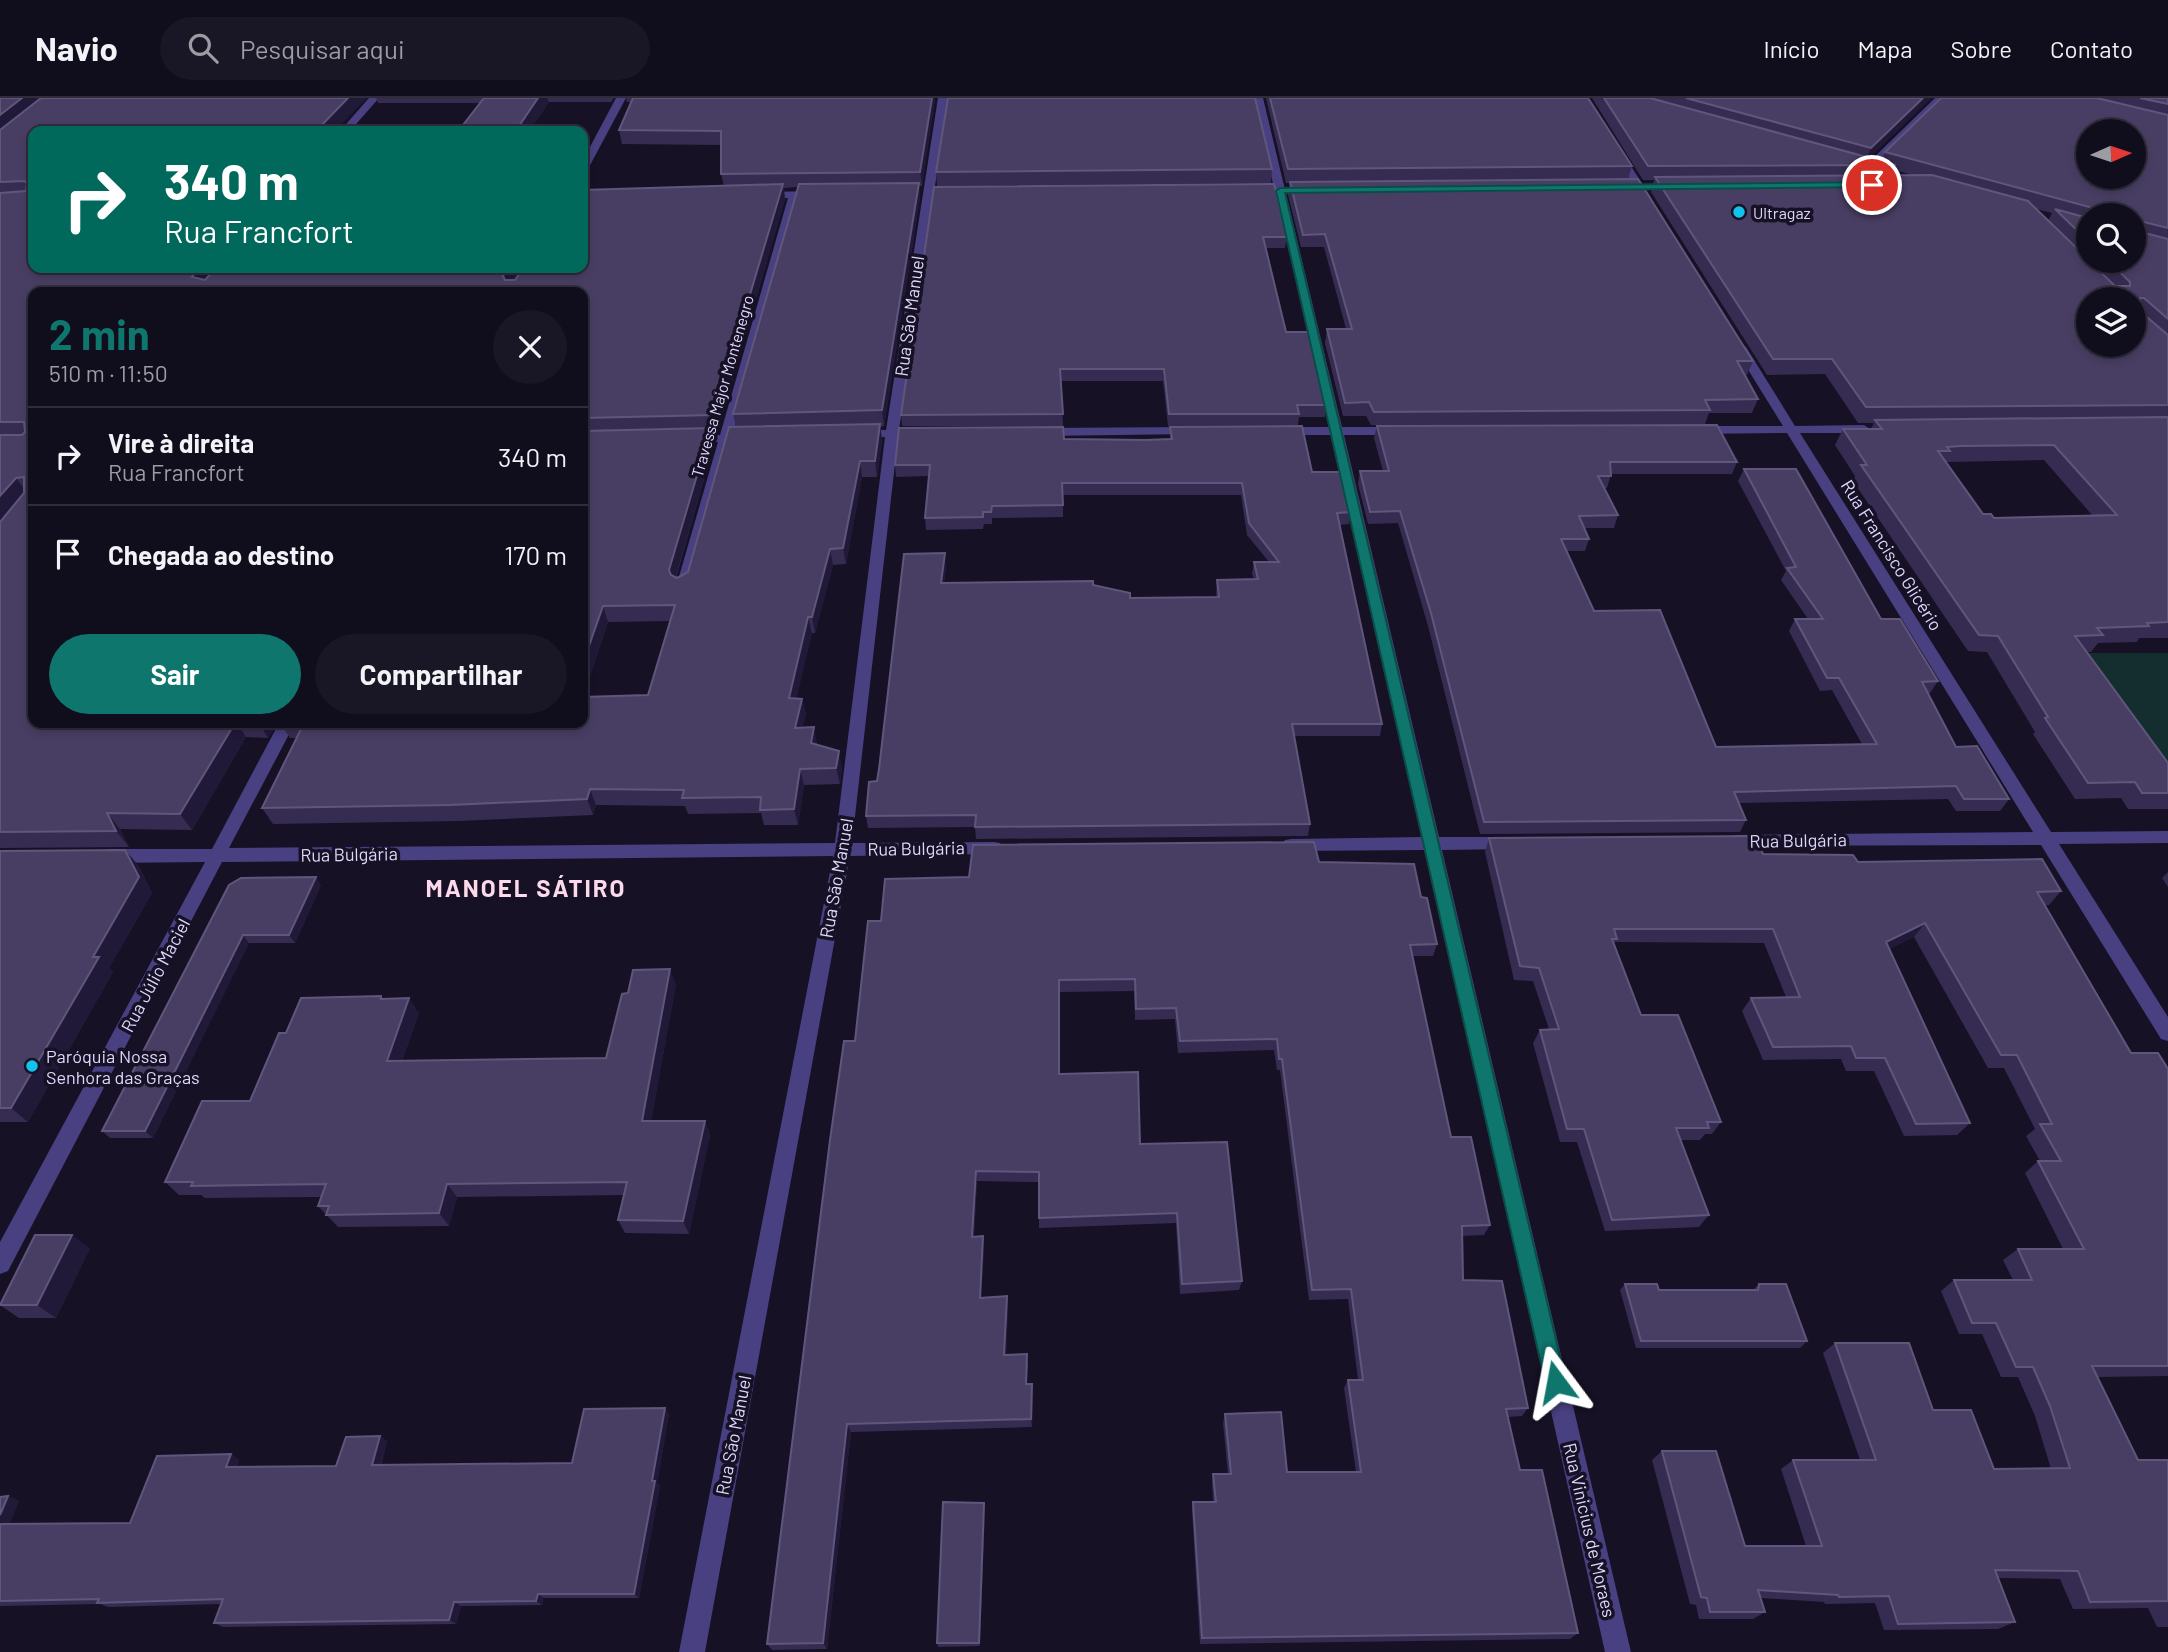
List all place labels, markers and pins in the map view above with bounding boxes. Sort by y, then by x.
pin [1842,155,1902,215]
place label: Ultragaz [1753,203,1811,222]
marker: Ultragaz [1731,204,1747,220]
place label: Paróquia Nossa Senhora das Graças [46,1045,200,1088]
marker: Paróquia Nossa Senhora das Graças [24,1058,40,1074]

